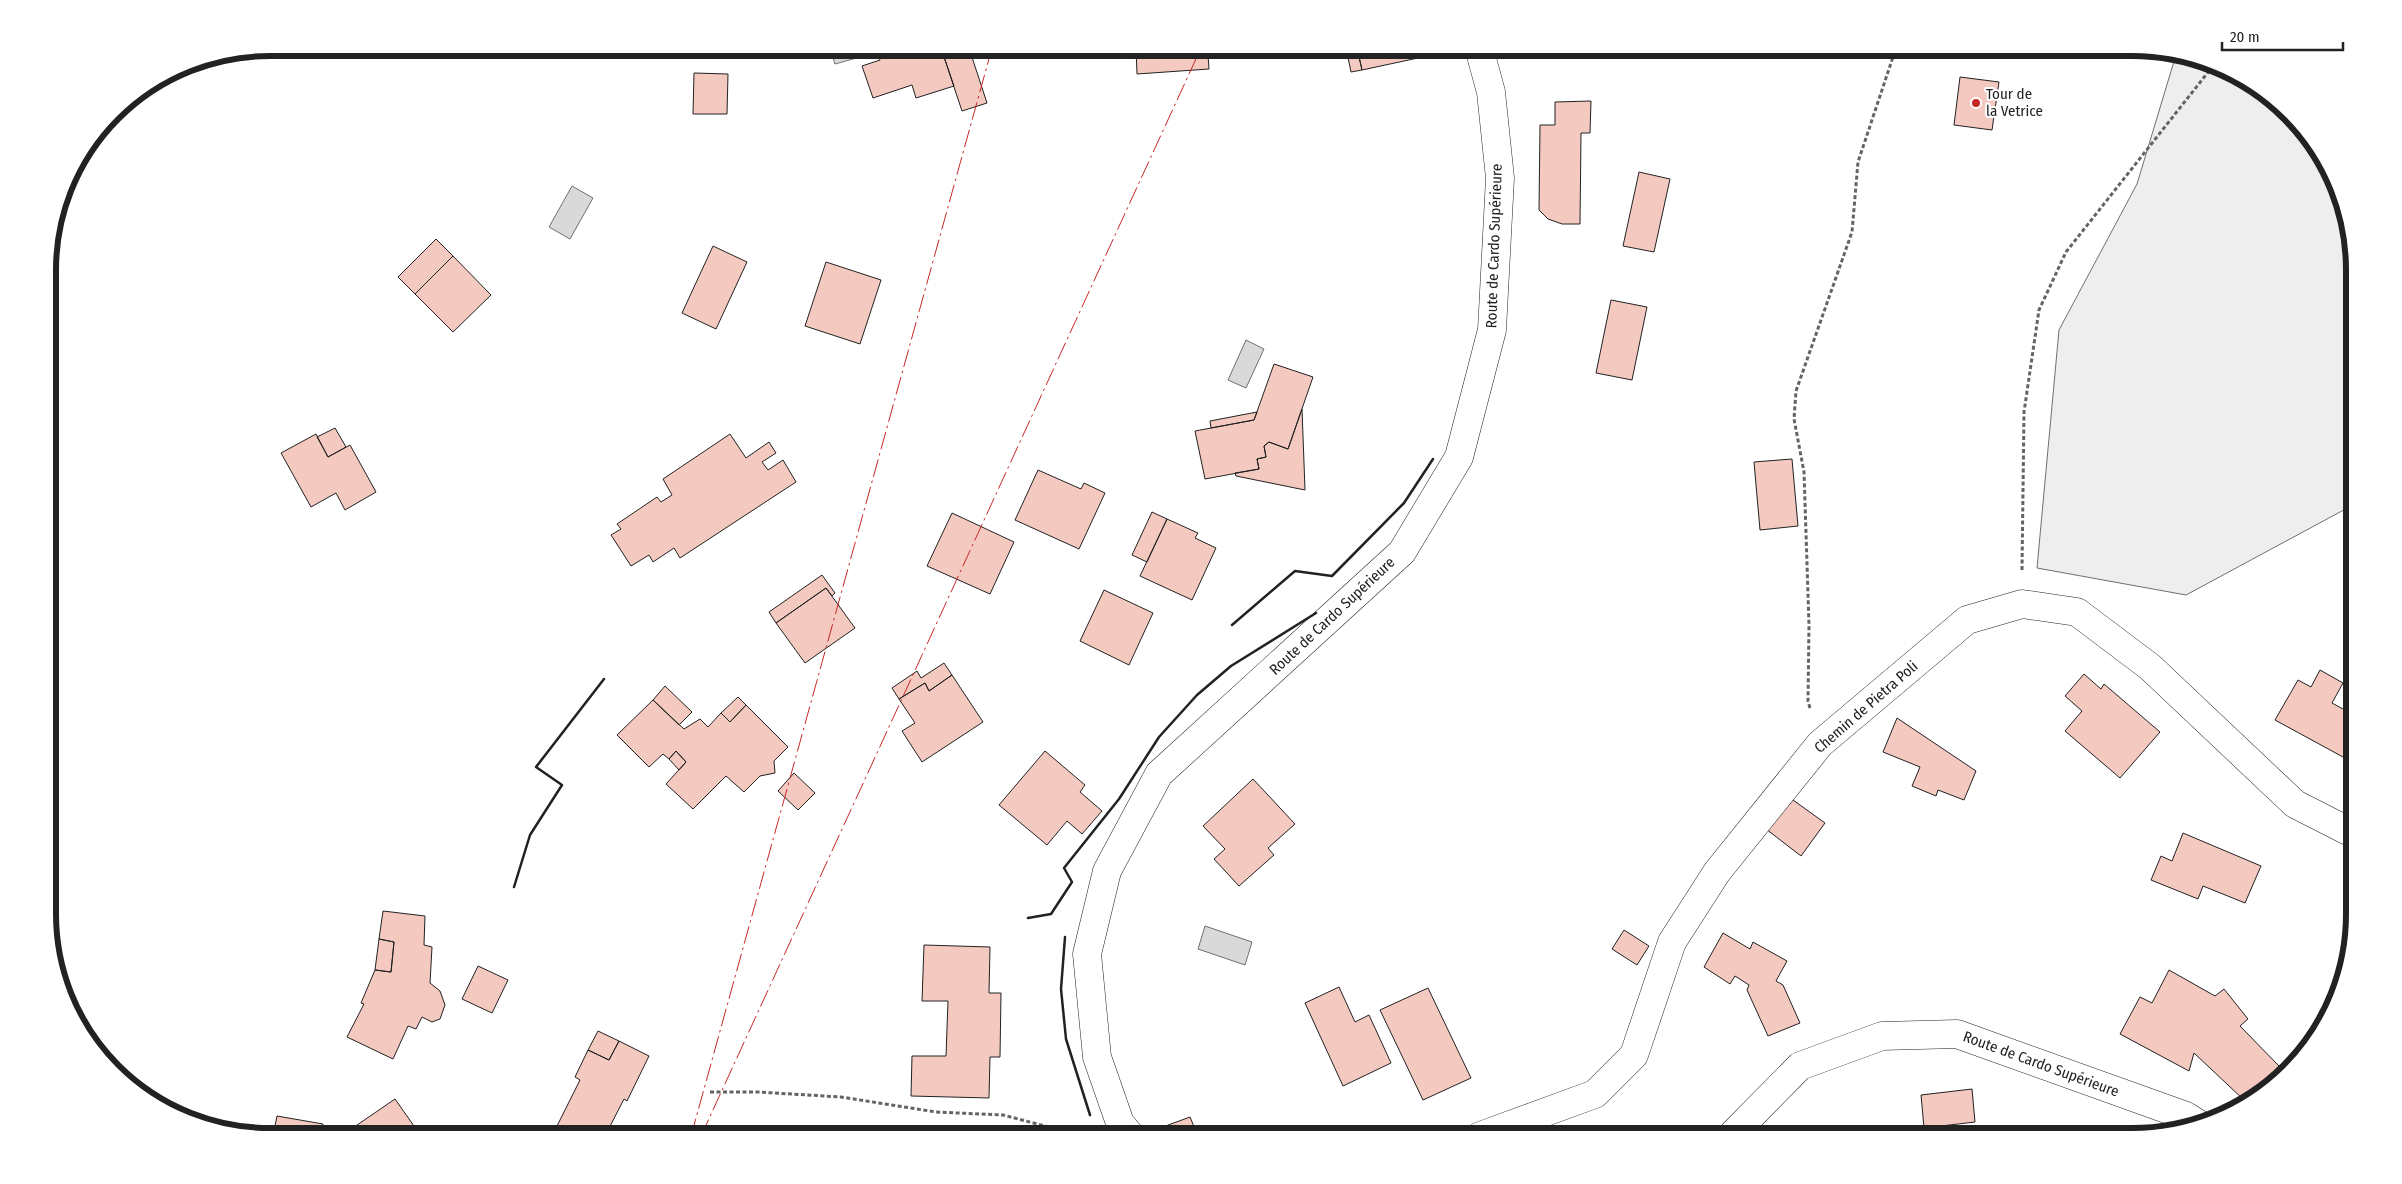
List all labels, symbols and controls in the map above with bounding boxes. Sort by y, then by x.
scale bar [2222,20,2343,52]
text: 20 m [2230,28,2260,46]
place label: Tour de la Vetrice [1986,85,2043,120]
marker: Tour de la Vetrice [1970,97,1982,109]
street label: Route de Cardo Supérieure [1482,163,1506,329]
street label: Route de Cardo Supérieure [1266,553,1398,679]
street label: Chemin de Pietra Poli [1811,657,1921,757]
street label: Route de Cardo Supérieure [1961,1027,2121,1101]

